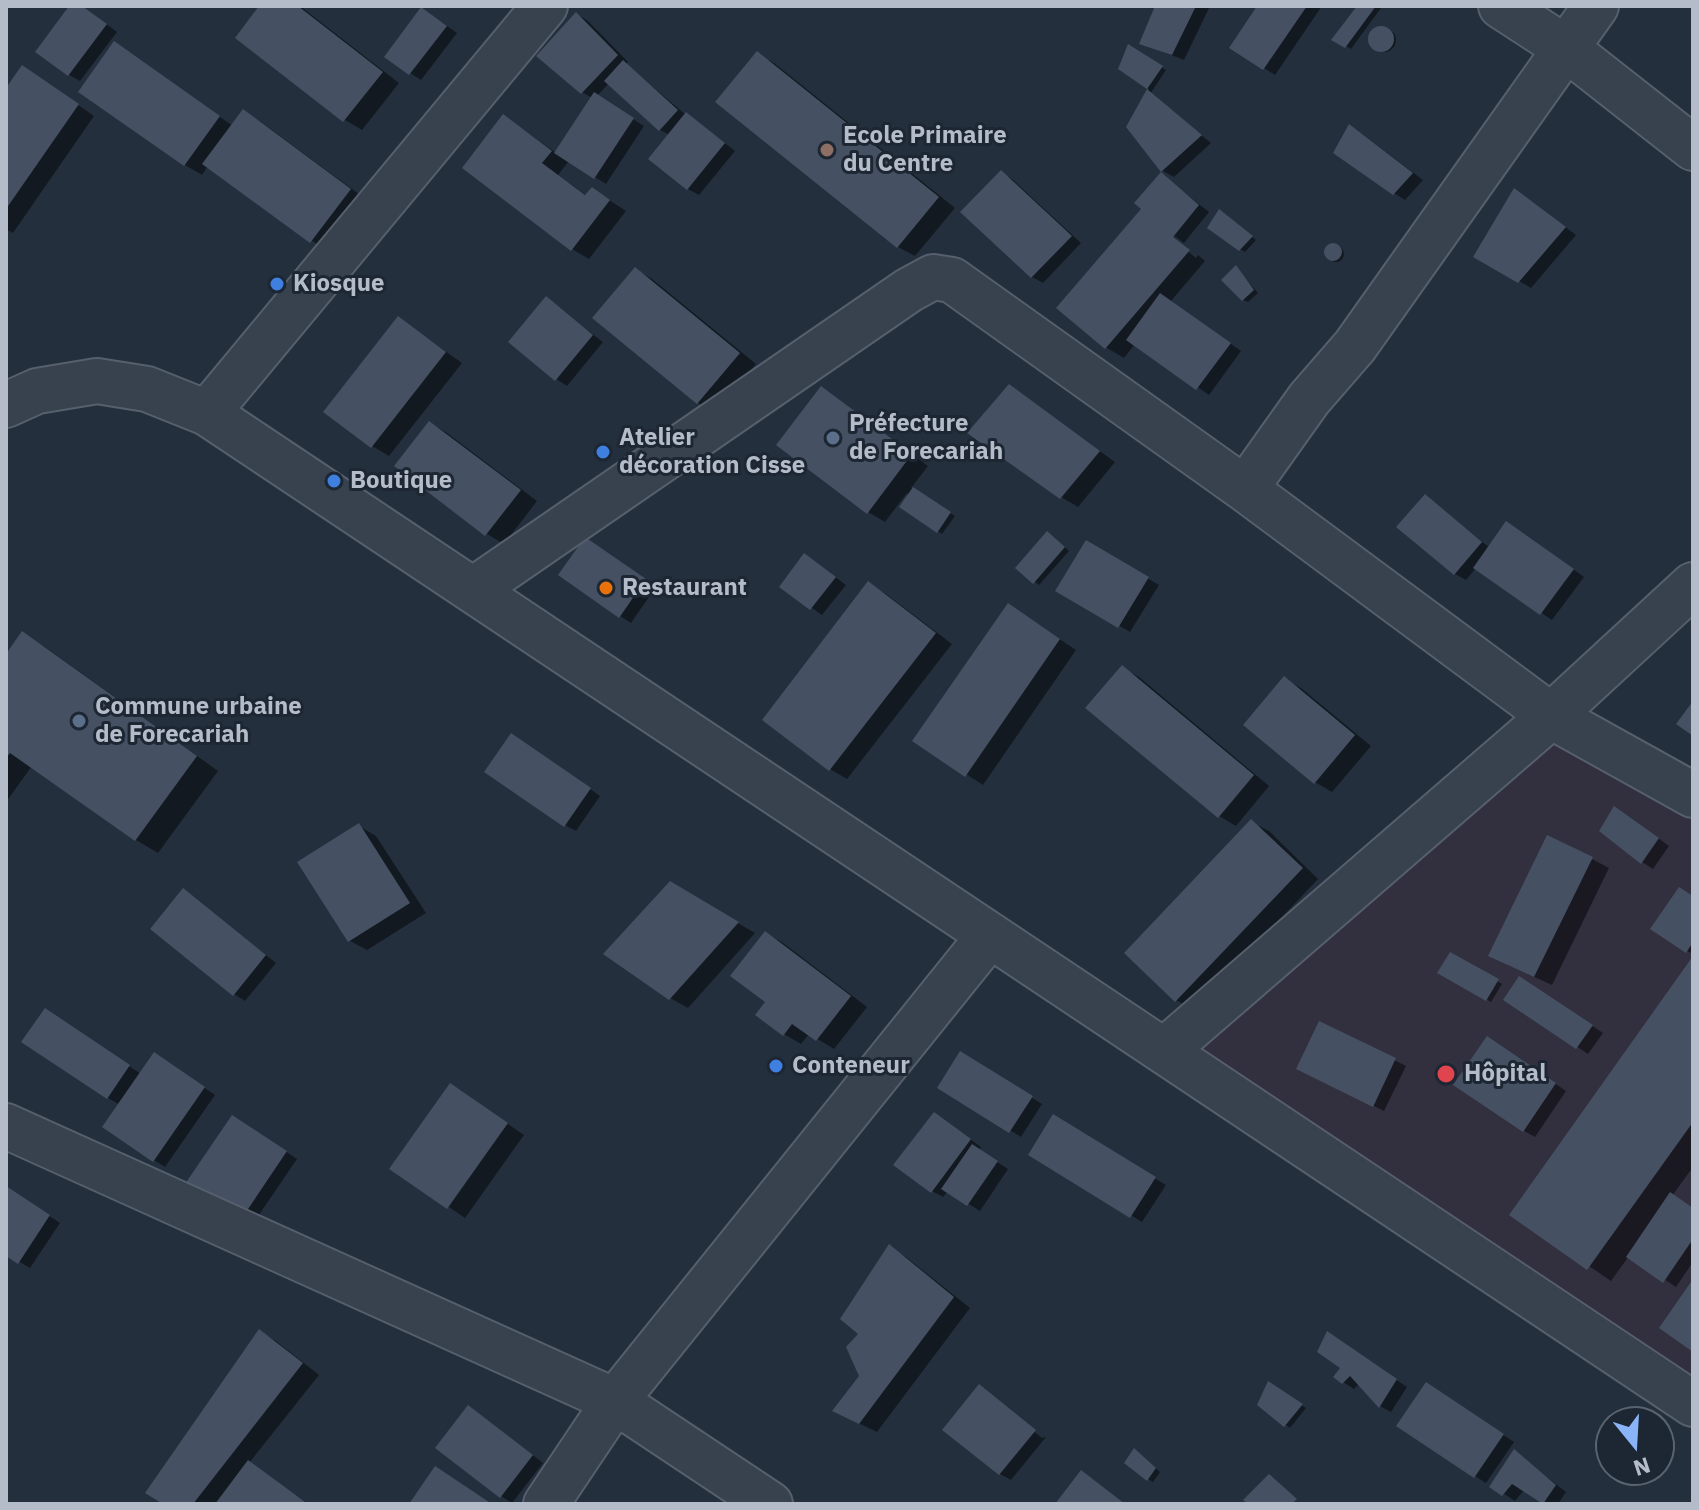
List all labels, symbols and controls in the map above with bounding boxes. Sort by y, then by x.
place label: Ecole Primaire du Centre [843,122,1007,178]
marker: Ecole Primaire du Centre [818,141,836,159]
place label: Kiosque [293,270,385,298]
marker: Kiosque [268,275,286,293]
place label: Préfecture de Forecariah [849,410,1003,466]
place label: Atelier décoration Cisse [619,424,805,480]
marker: Préfecture de Forecariah [824,429,842,447]
marker: Atelier décoration Cisse [594,443,612,461]
place label: Boutique [350,467,452,495]
marker: Boutique [325,472,343,490]
place label: Restaurant [622,574,747,602]
marker: Restaurant [597,579,615,597]
place label: Commune urbaine de Forecariah [95,693,302,749]
marker: Commune urbaine de Forecariah [70,712,88,730]
place label: Conteneur [792,1052,910,1080]
marker: Conteneur [767,1057,785,1075]
place label: Hôpital [1464,1060,1546,1088]
marker: Hôpital [1435,1063,1457,1085]
north arrow [1595,1406,1675,1486]
text: N [1630,1451,1654,1484]

